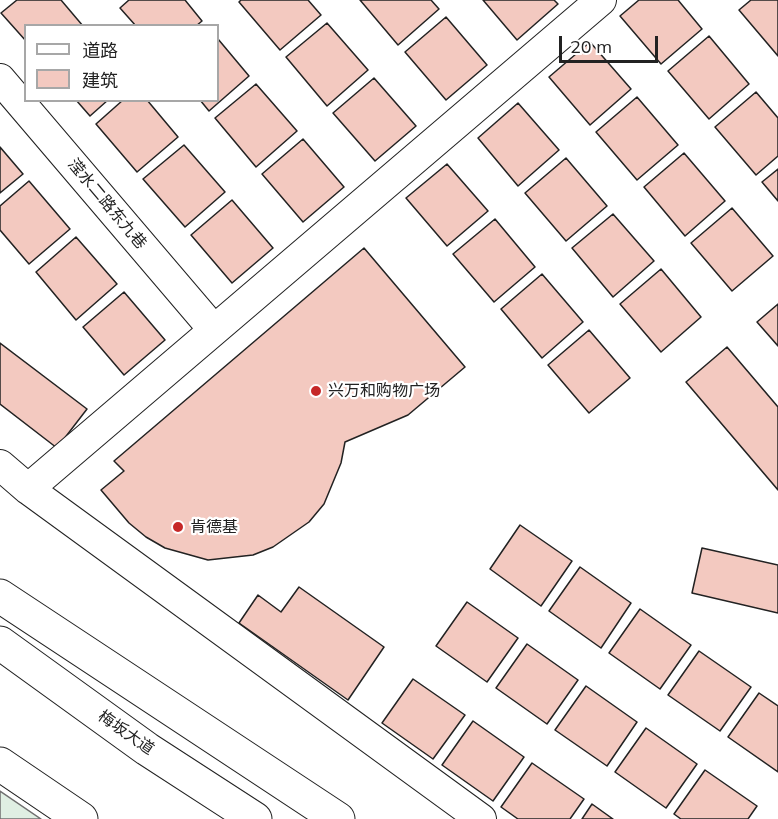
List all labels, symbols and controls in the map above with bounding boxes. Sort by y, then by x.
legend [24,24,219,102]
scale bar [562,24,661,62]
text: 20 m [570,35,612,58]
text: 道路 [82,39,118,62]
text: 建筑 [82,69,118,92]
street label: 滢水二路东九巷 [64,155,150,253]
place label: 兴万和购物广场 [328,381,440,401]
marker: 兴万和购物广场 [309,384,323,398]
place label: 肯德基 [190,517,238,537]
marker: 肯德基 [171,520,185,534]
street label: 梅坂大道 [94,707,158,759]

